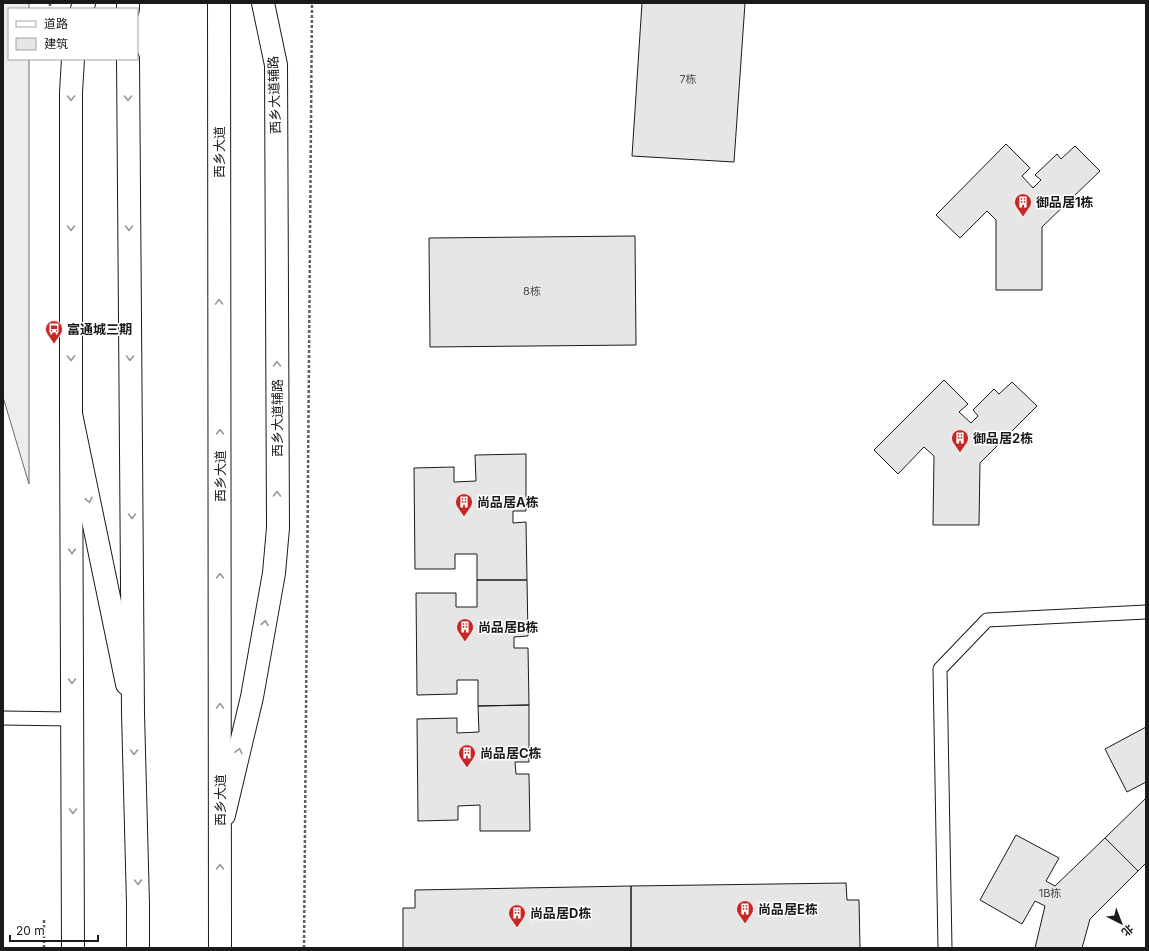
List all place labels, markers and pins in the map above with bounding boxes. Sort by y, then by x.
building icon: 御品居1栋 [1013,192,1033,217]
place label: 御品居1栋 [1036,194,1094,210]
bus stop icon: 富通城三期 [44,319,64,344]
place label: 富通城三期 [67,321,132,337]
building icon: 御品居2栋 [950,428,970,453]
place label: 御品居2栋 [973,430,1033,446]
building icon: 尚品居A栋 [454,492,474,517]
place label: 尚品居A栋 [477,494,539,510]
building icon: 尚品居B栋 [455,617,475,642]
place label: 尚品居B栋 [478,619,539,635]
building icon: 尚品居C栋 [457,743,477,768]
place label: 尚品居C栋 [480,745,542,761]
building icon: 尚品居E栋 [735,899,755,924]
place label: 尚品居E栋 [758,901,818,917]
building icon: 尚品居D栋 [507,903,527,928]
place label: 尚品居D栋 [530,905,591,921]

